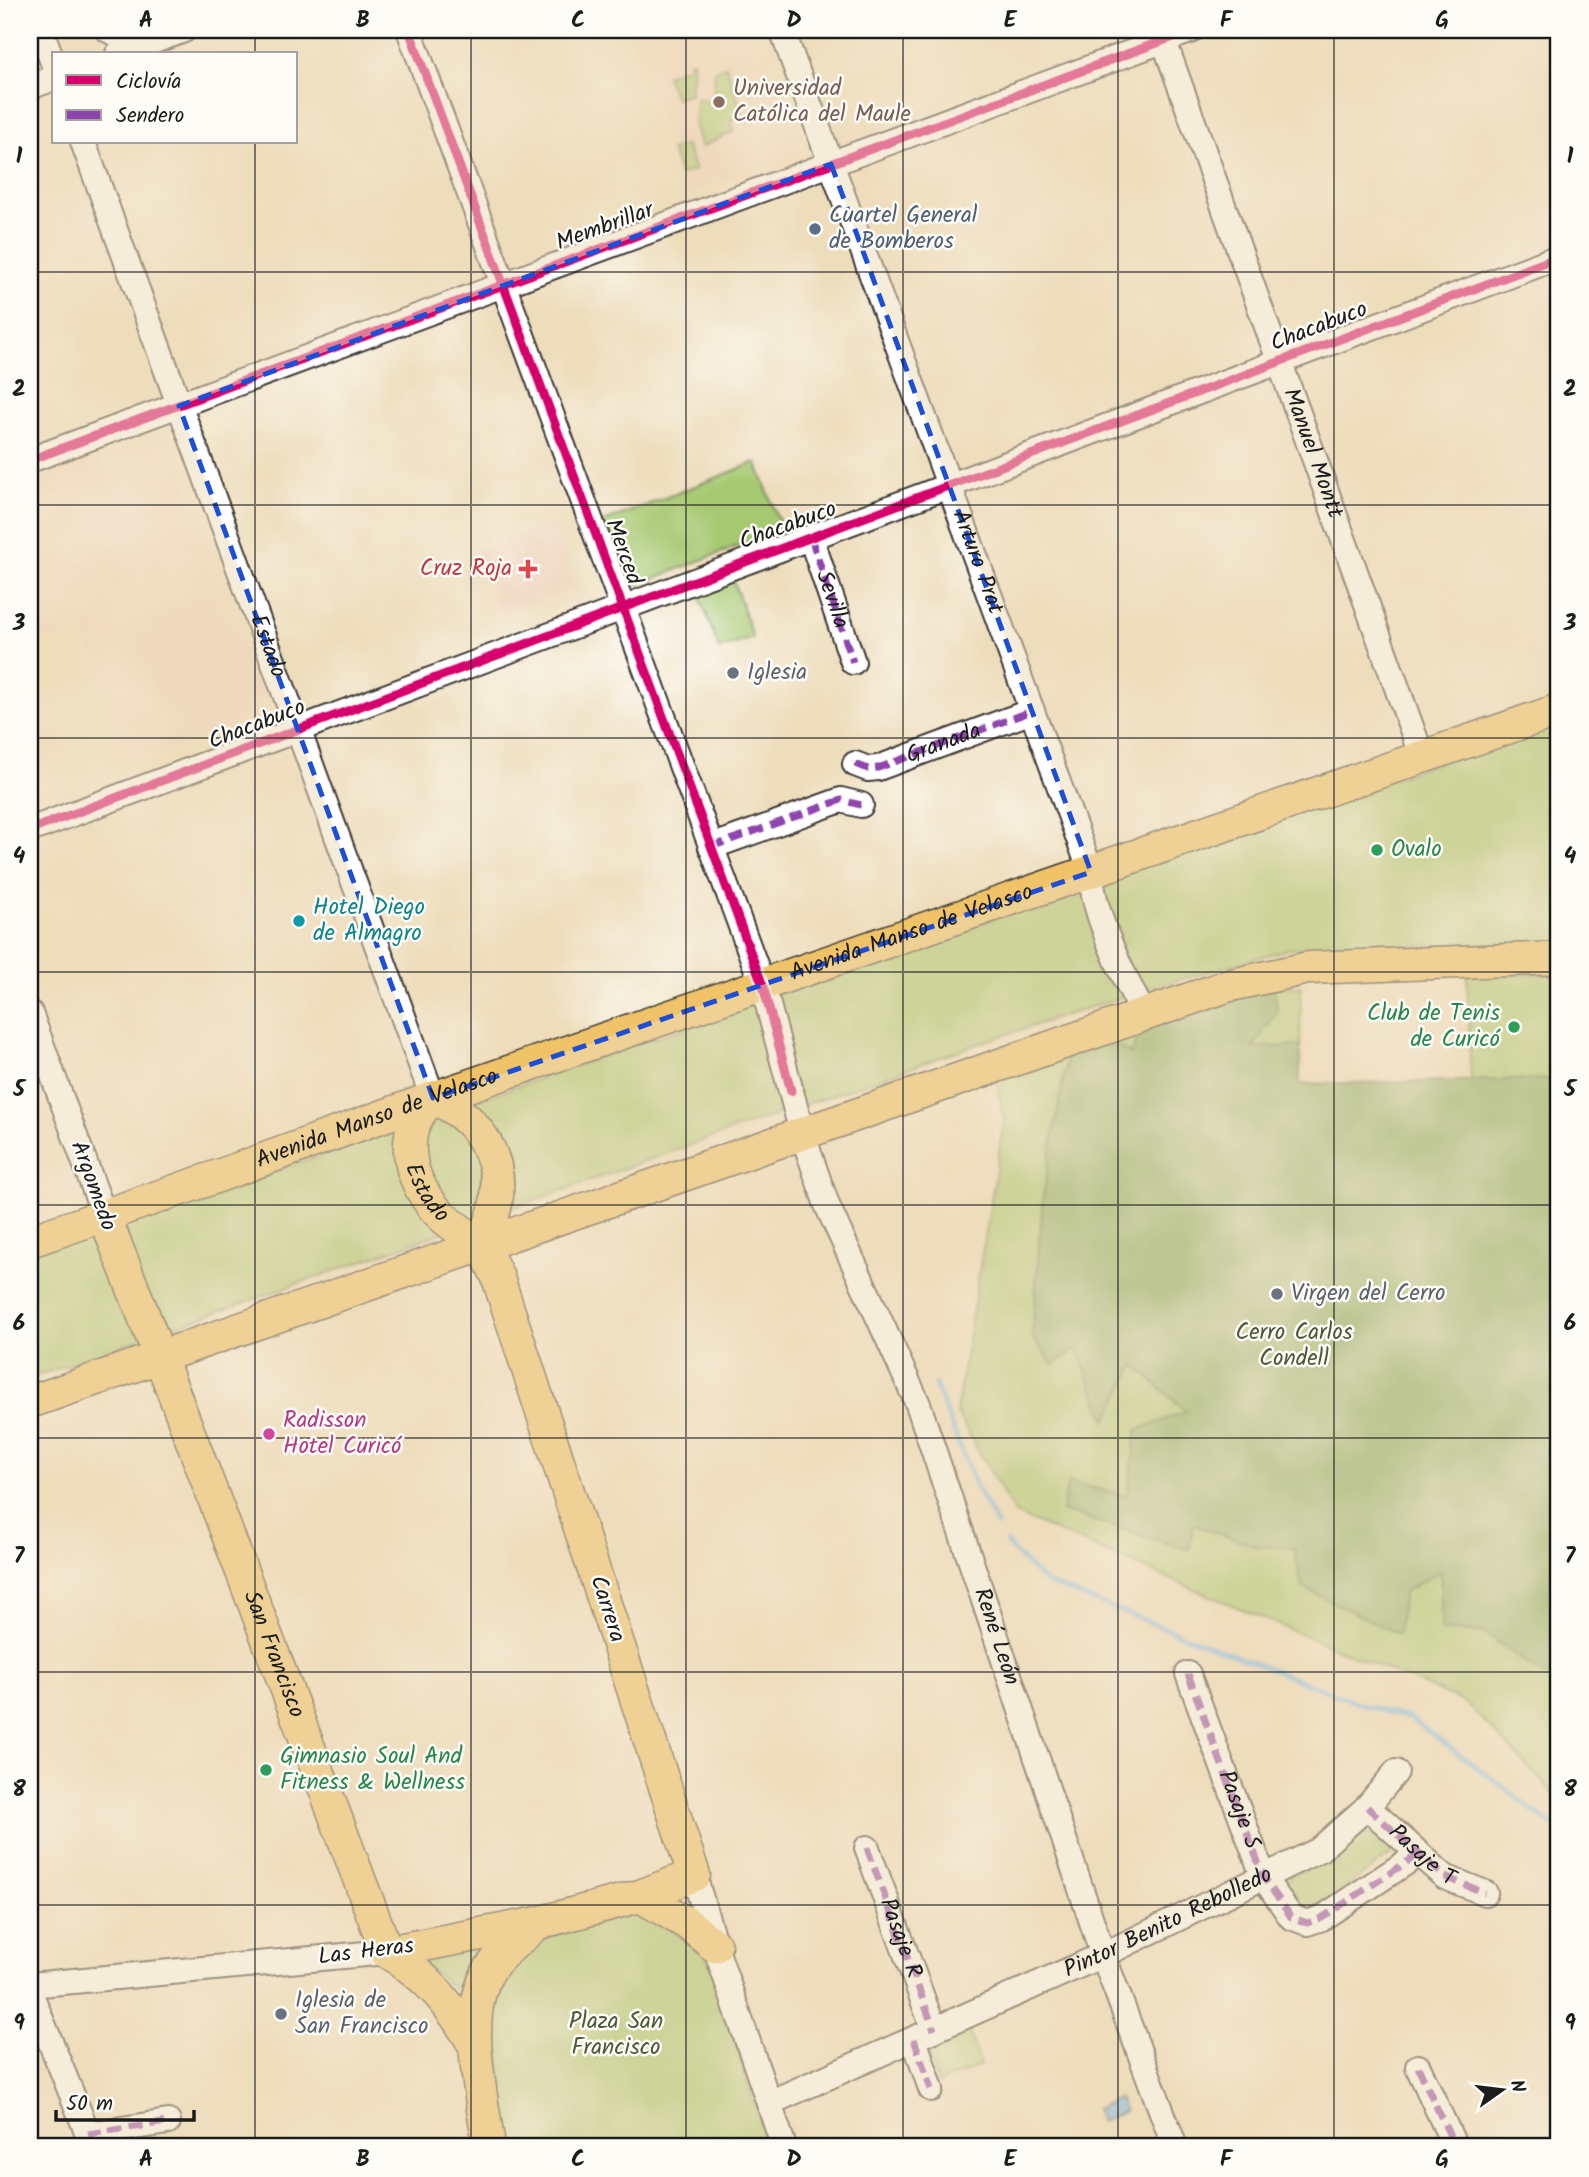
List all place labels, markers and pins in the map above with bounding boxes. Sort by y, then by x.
place label: Universidad Católica del Maule [733,71,911,133]
marker: Universidad Católica del Maule [711,94,727,110]
place label: Cuartel General de Bomberos [829,198,978,260]
marker: Cuartel General de Bomberos [807,221,823,237]
place label: Cruz Roja [420,551,512,587]
marker: Cruz Roja [518,559,538,579]
place label: Iglesia [747,655,807,691]
marker: Iglesia [725,665,741,681]
place label: Ovalo [1391,832,1442,868]
marker: Ovalo [1369,842,1385,858]
place label: Hotel Diego de Almagro [313,890,425,952]
marker: Hotel Diego de Almagro [291,913,307,929]
place label: Club de Tenis de Curicó [1367,996,1502,1058]
marker: Club de Tenis de Curicó [1506,1019,1522,1035]
place label: Virgen del Cerro [1291,1276,1446,1312]
marker: Virgen del Cerro [1269,1286,1285,1302]
place label: Radisson Hotel Curicó [283,1403,403,1465]
marker: Radisson Hotel Curicó [261,1426,277,1442]
place label: Gimnasio Soul And Fitness & Wellness [280,1739,465,1801]
marker: Gimnasio Soul And Fitness & Wellness [258,1762,274,1778]
place label: Iglesia de San Francisco [295,1983,428,2045]
marker: Iglesia de San Francisco [273,2006,289,2022]

